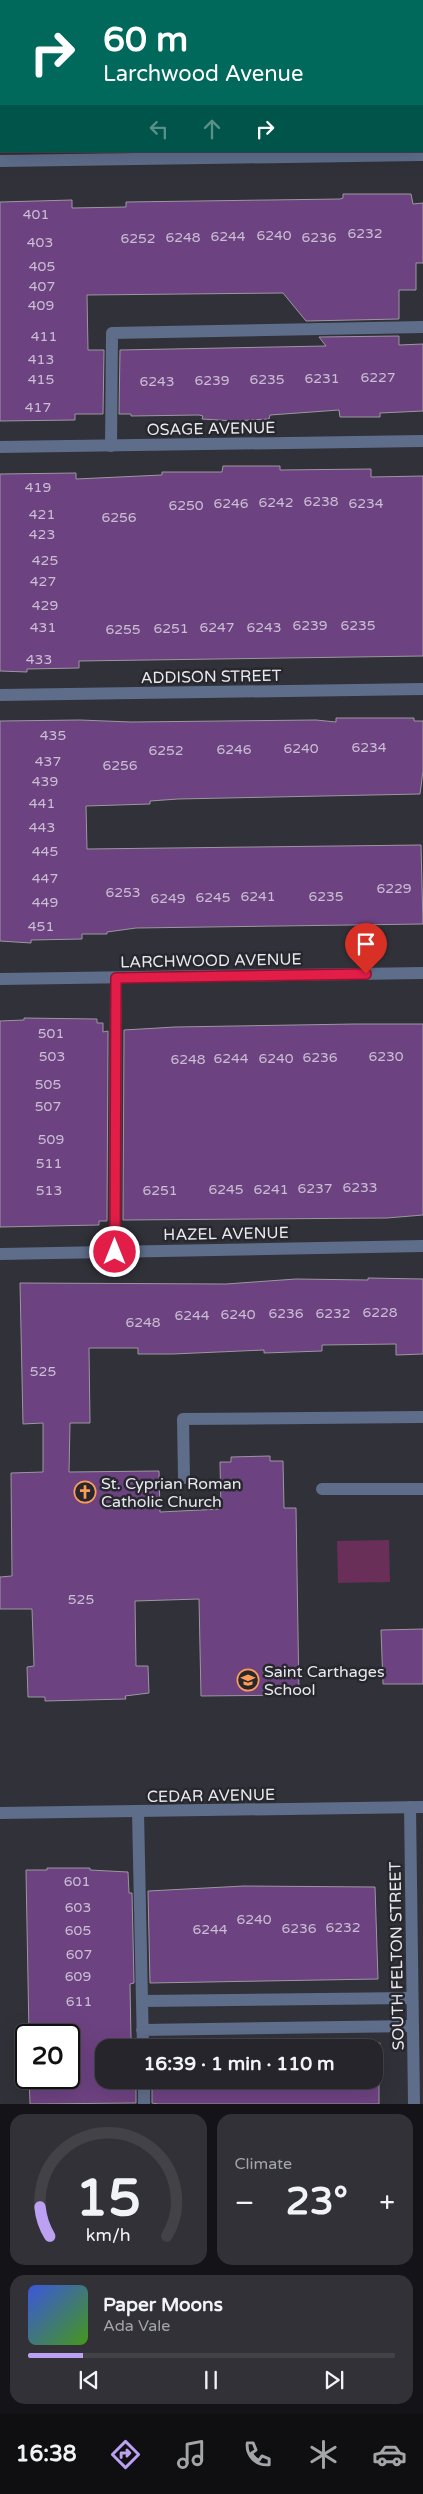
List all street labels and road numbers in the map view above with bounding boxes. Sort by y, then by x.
street label: OSAGE AVENUE [146,418,276,440]
street label: ADDISON STREET [140,666,282,688]
street label: LARCHWOOD AVENUE [120,949,302,973]
street label: HAZEL AVENUE [163,1223,289,1245]
street label: CEDAR AVENUE [147,1785,275,1807]
street label: SOUTH FELTON STREET [385,1861,409,2051]

